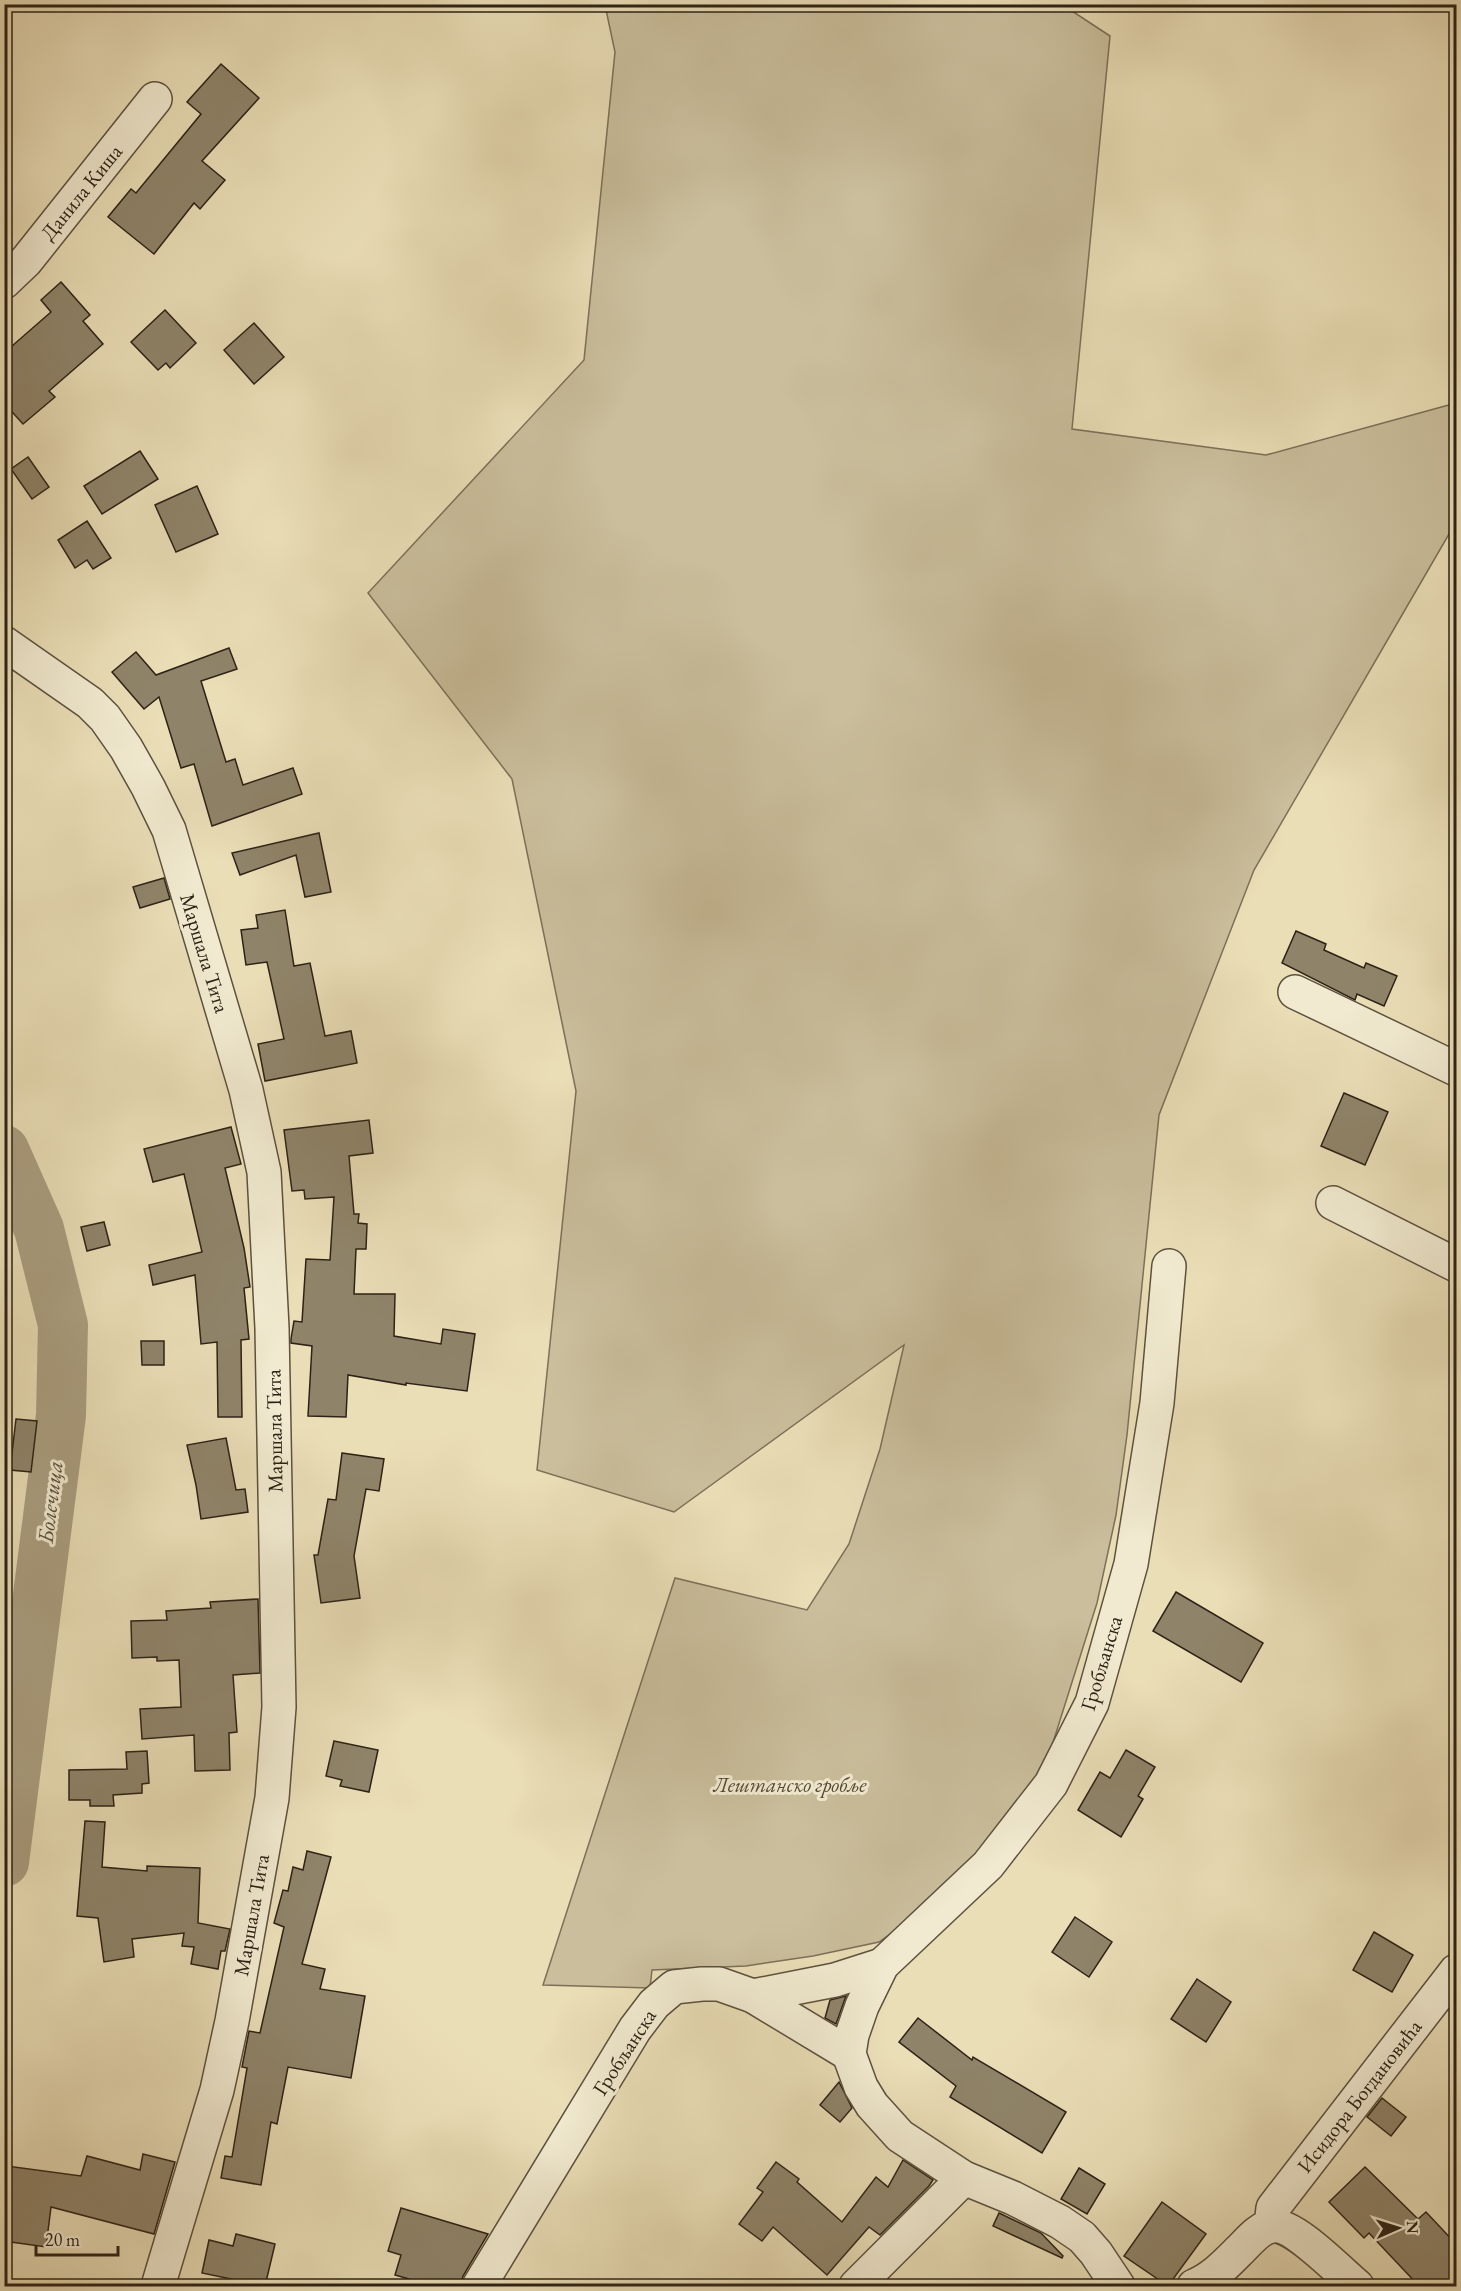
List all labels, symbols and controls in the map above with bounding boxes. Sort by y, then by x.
street label: Данила Киша [34,138,128,245]
street label: Маршала Тита [174,890,236,1017]
street label: Маршала Тита [259,1368,289,1493]
water label: Болечица [30,1459,69,1546]
street label: Гробљанска [1074,1612,1128,1714]
park label: Лештанско гробље [713,1771,867,1798]
street label: Маршала Тита [227,1851,275,1978]
street label: Гробљанска [586,2003,662,2100]
street label: Исидора Богдановића [1291,2013,1428,2178]
north arrow [1368,2198,1428,2258]
scale bar [36,2219,118,2257]
text: N [1402,2220,1423,2234]
text: 20 m [45,2228,80,2251]

